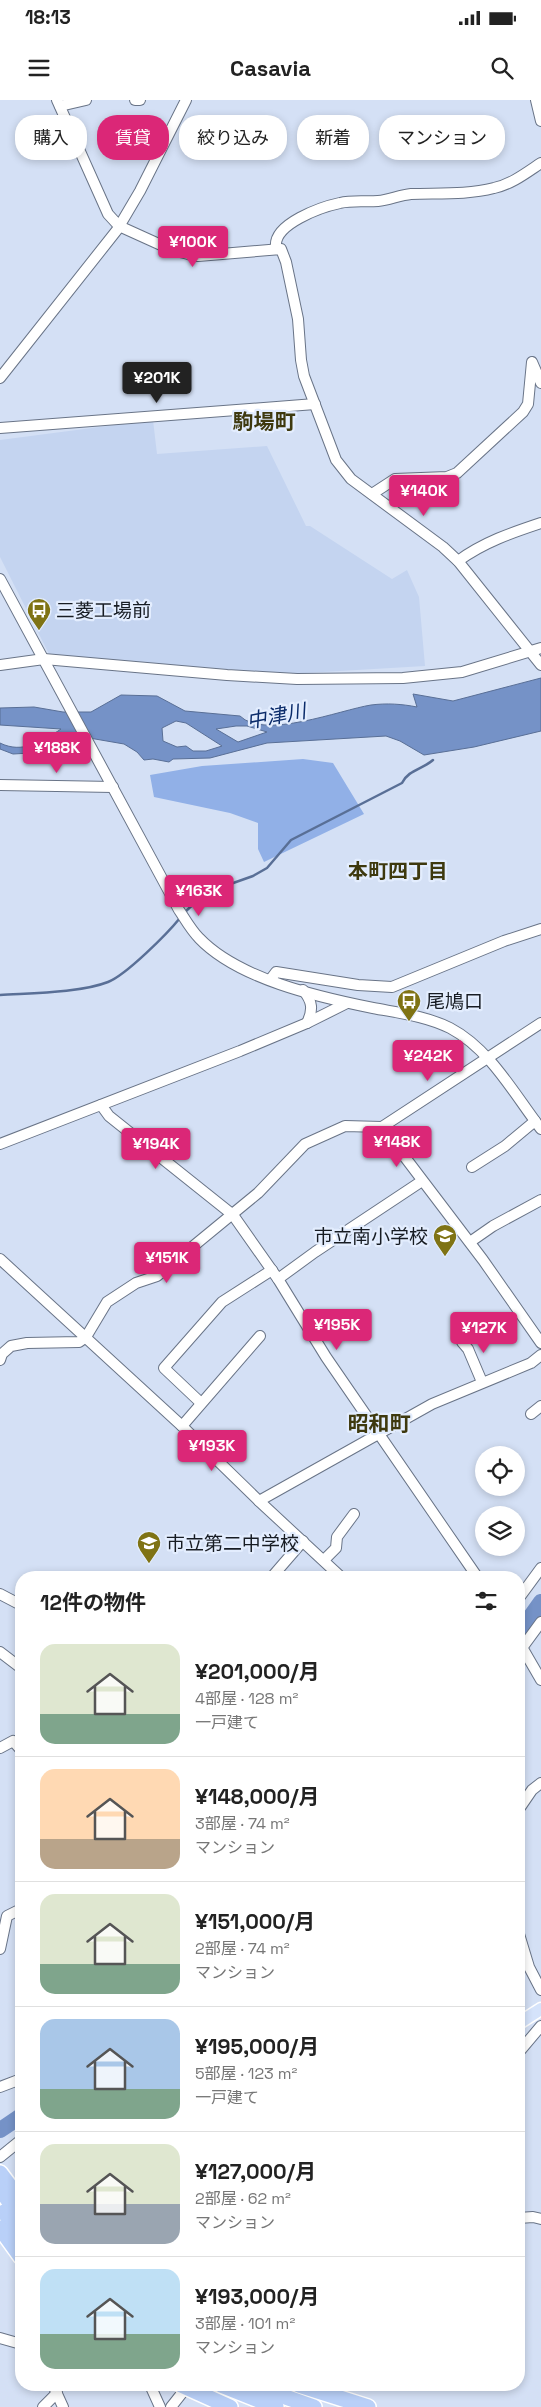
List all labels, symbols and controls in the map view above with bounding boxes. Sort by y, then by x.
text: 18:13 [25,5,71,30]
icon: menu [25,54,53,82]
text: Casavia [230,54,311,82]
icon: search [488,54,516,82]
chip: 購入 [15,115,87,160]
chip: 賃貸 [97,115,169,160]
chip: 絞り込み [179,115,287,160]
chip: 新着 [297,115,369,160]
chip: マンション [379,115,505,160]
pin: ¥100K [158,226,228,268]
text: ¥100K [169,231,217,252]
pin: ¥201K [122,362,192,404]
text: ¥201K [133,367,181,388]
district label: 駒場町 [233,408,296,435]
pin: ¥140K [389,474,459,517]
text: ¥140K [400,480,448,501]
bus stop icon: 三菱工場前 [26,597,52,631]
place label: 三菱工場前 [56,598,151,623]
water label: 中津川 [244,697,310,734]
pin: ¥188K [22,732,92,774]
text: ¥188K [34,737,80,758]
district label: 本町四丁目 [348,858,448,884]
pin: ¥163K [164,874,234,917]
text: ¥163K [176,880,222,901]
bus stop icon: 尾鳩口 [396,988,422,1022]
place label: 尾鳩口 [426,989,483,1014]
pin: ¥242K [393,1040,463,1082]
text: ¥242K [404,1045,452,1066]
pin: ¥148K [362,1126,432,1168]
pin: ¥194K [121,1128,191,1170]
text: ¥148K [374,1131,420,1152]
text: ¥194K [132,1133,180,1154]
school or university icon: 市立南小学校 [432,1223,458,1257]
place label: 市立南小学校 [314,1224,428,1249]
pin: ¥151K [132,1242,202,1284]
text: ¥151K [145,1247,189,1268]
pin: ¥195K [302,1308,372,1351]
pin: ¥127K [449,1312,519,1354]
text: ¥195K [314,1314,360,1335]
text: ¥127K [461,1317,507,1338]
district label: 昭和町 [348,1410,411,1437]
pin: ¥193K [177,1430,247,1472]
text: ¥193K [189,1435,235,1456]
map controls [475,1446,525,1556]
button: locate [475,1446,525,1496]
button: layers [475,1506,525,1556]
school or university icon: 市立第二中学校 [136,1530,162,1564]
place label: 市立第二中学校 [166,1531,299,1556]
icon: filters [472,1587,500,1615]
text: 12件の物件 [40,1589,146,1616]
text: ¥201,000/月 [195,1658,320,1685]
icon: home [80,1664,140,1724]
text: 4部屋 · 128 m² [195,1688,298,1709]
text: 一戸建て [195,1712,259,1733]
text: ¥148,000/月 [195,1783,319,1810]
icon: home [80,1789,140,1849]
text: 3部屋 · 74 m² [195,1813,290,1834]
text: マンション [195,1837,275,1858]
text: ¥151,000/月 [195,1908,315,1935]
icon: home [80,1914,140,1974]
text: 2部屋 · 74 m² [195,1938,290,1959]
text: マンション [195,1962,275,1983]
text: ¥195,000/月 [195,2033,319,2060]
icon: home [80,2039,140,2099]
text: 5部屋 · 123 m² [195,2063,297,2084]
text: 一戸建て [195,2087,259,2108]
text: ¥127,000/月 [195,2158,316,2185]
icon: home [80,2164,140,2224]
text: 2部屋 · 62 m² [195,2188,291,2209]
text: マンション [195,2212,275,2233]
text: ¥193,000/月 [195,2283,319,2310]
icon: home [80,2289,140,2349]
text: 3部屋 · 101 m² [195,2313,295,2334]
text: マンション [195,2337,275,2358]

